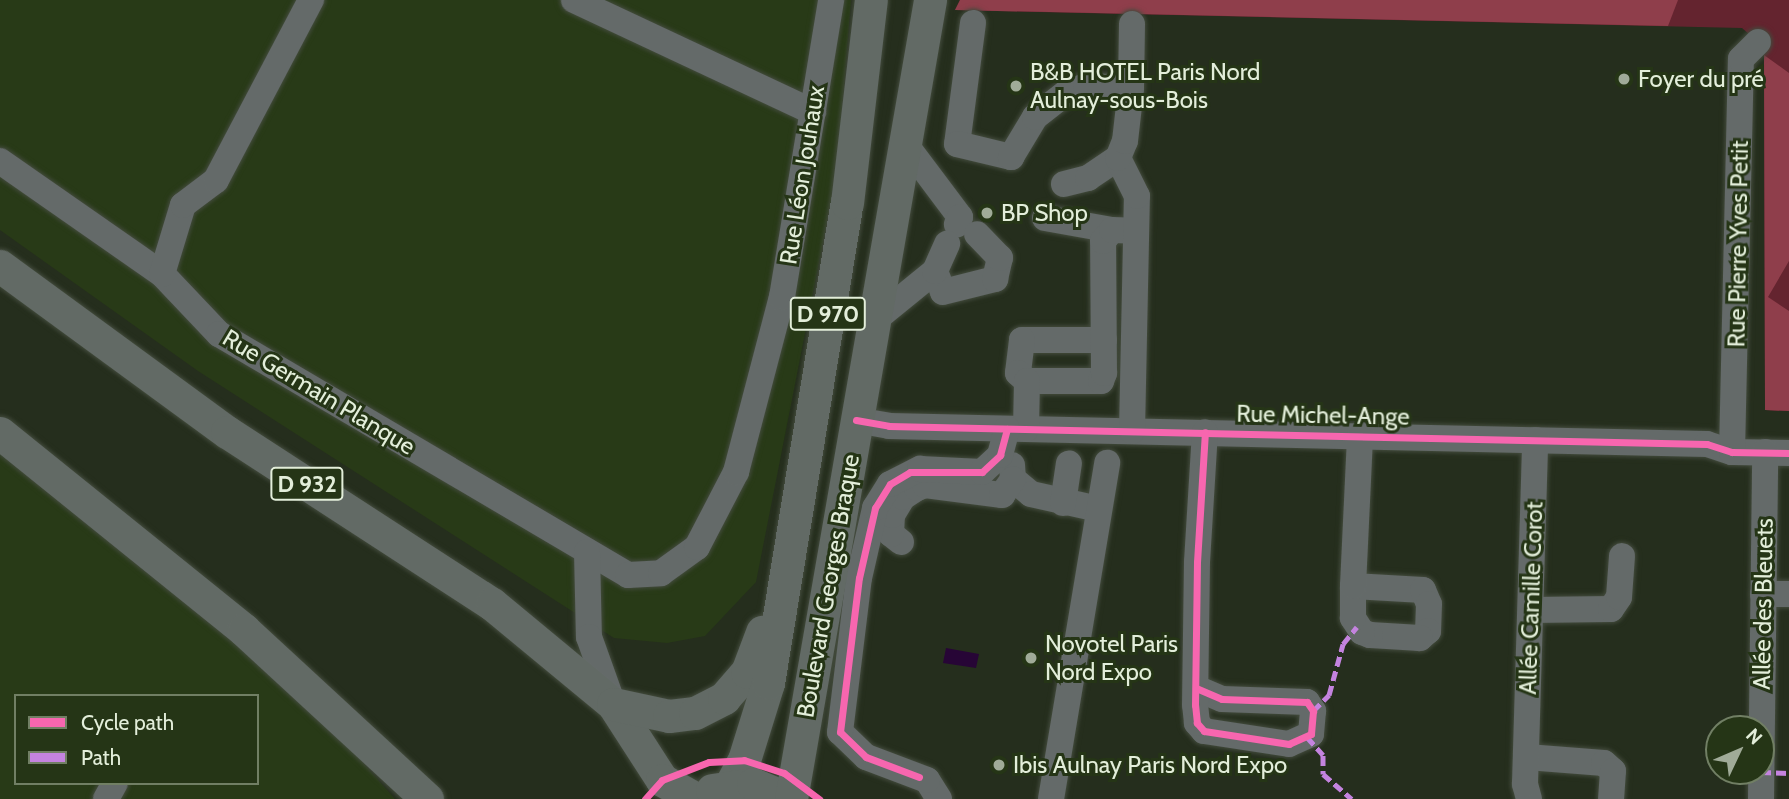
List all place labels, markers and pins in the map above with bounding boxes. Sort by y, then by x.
place label: B&B HOTEL Paris Nord Aulnay-sous-Bois [1030,58,1260,114]
place label: Foyer du pré [1638,65,1764,93]
marker: Foyer du pré [1616,71,1632,87]
marker: B&B HOTEL Paris Nord Aulnay-sous-Bois [1008,78,1024,94]
place label: BP Shop [1001,199,1088,227]
marker: BP Shop [979,205,995,221]
place label: Novotel Paris Nord Expo [1045,630,1178,686]
marker: Novotel Paris Nord Expo [1023,650,1039,666]
place label: Ibis Aulnay Paris Nord Expo [1013,751,1287,779]
marker: Ibis Aulnay Paris Nord Expo [991,757,1007,773]

